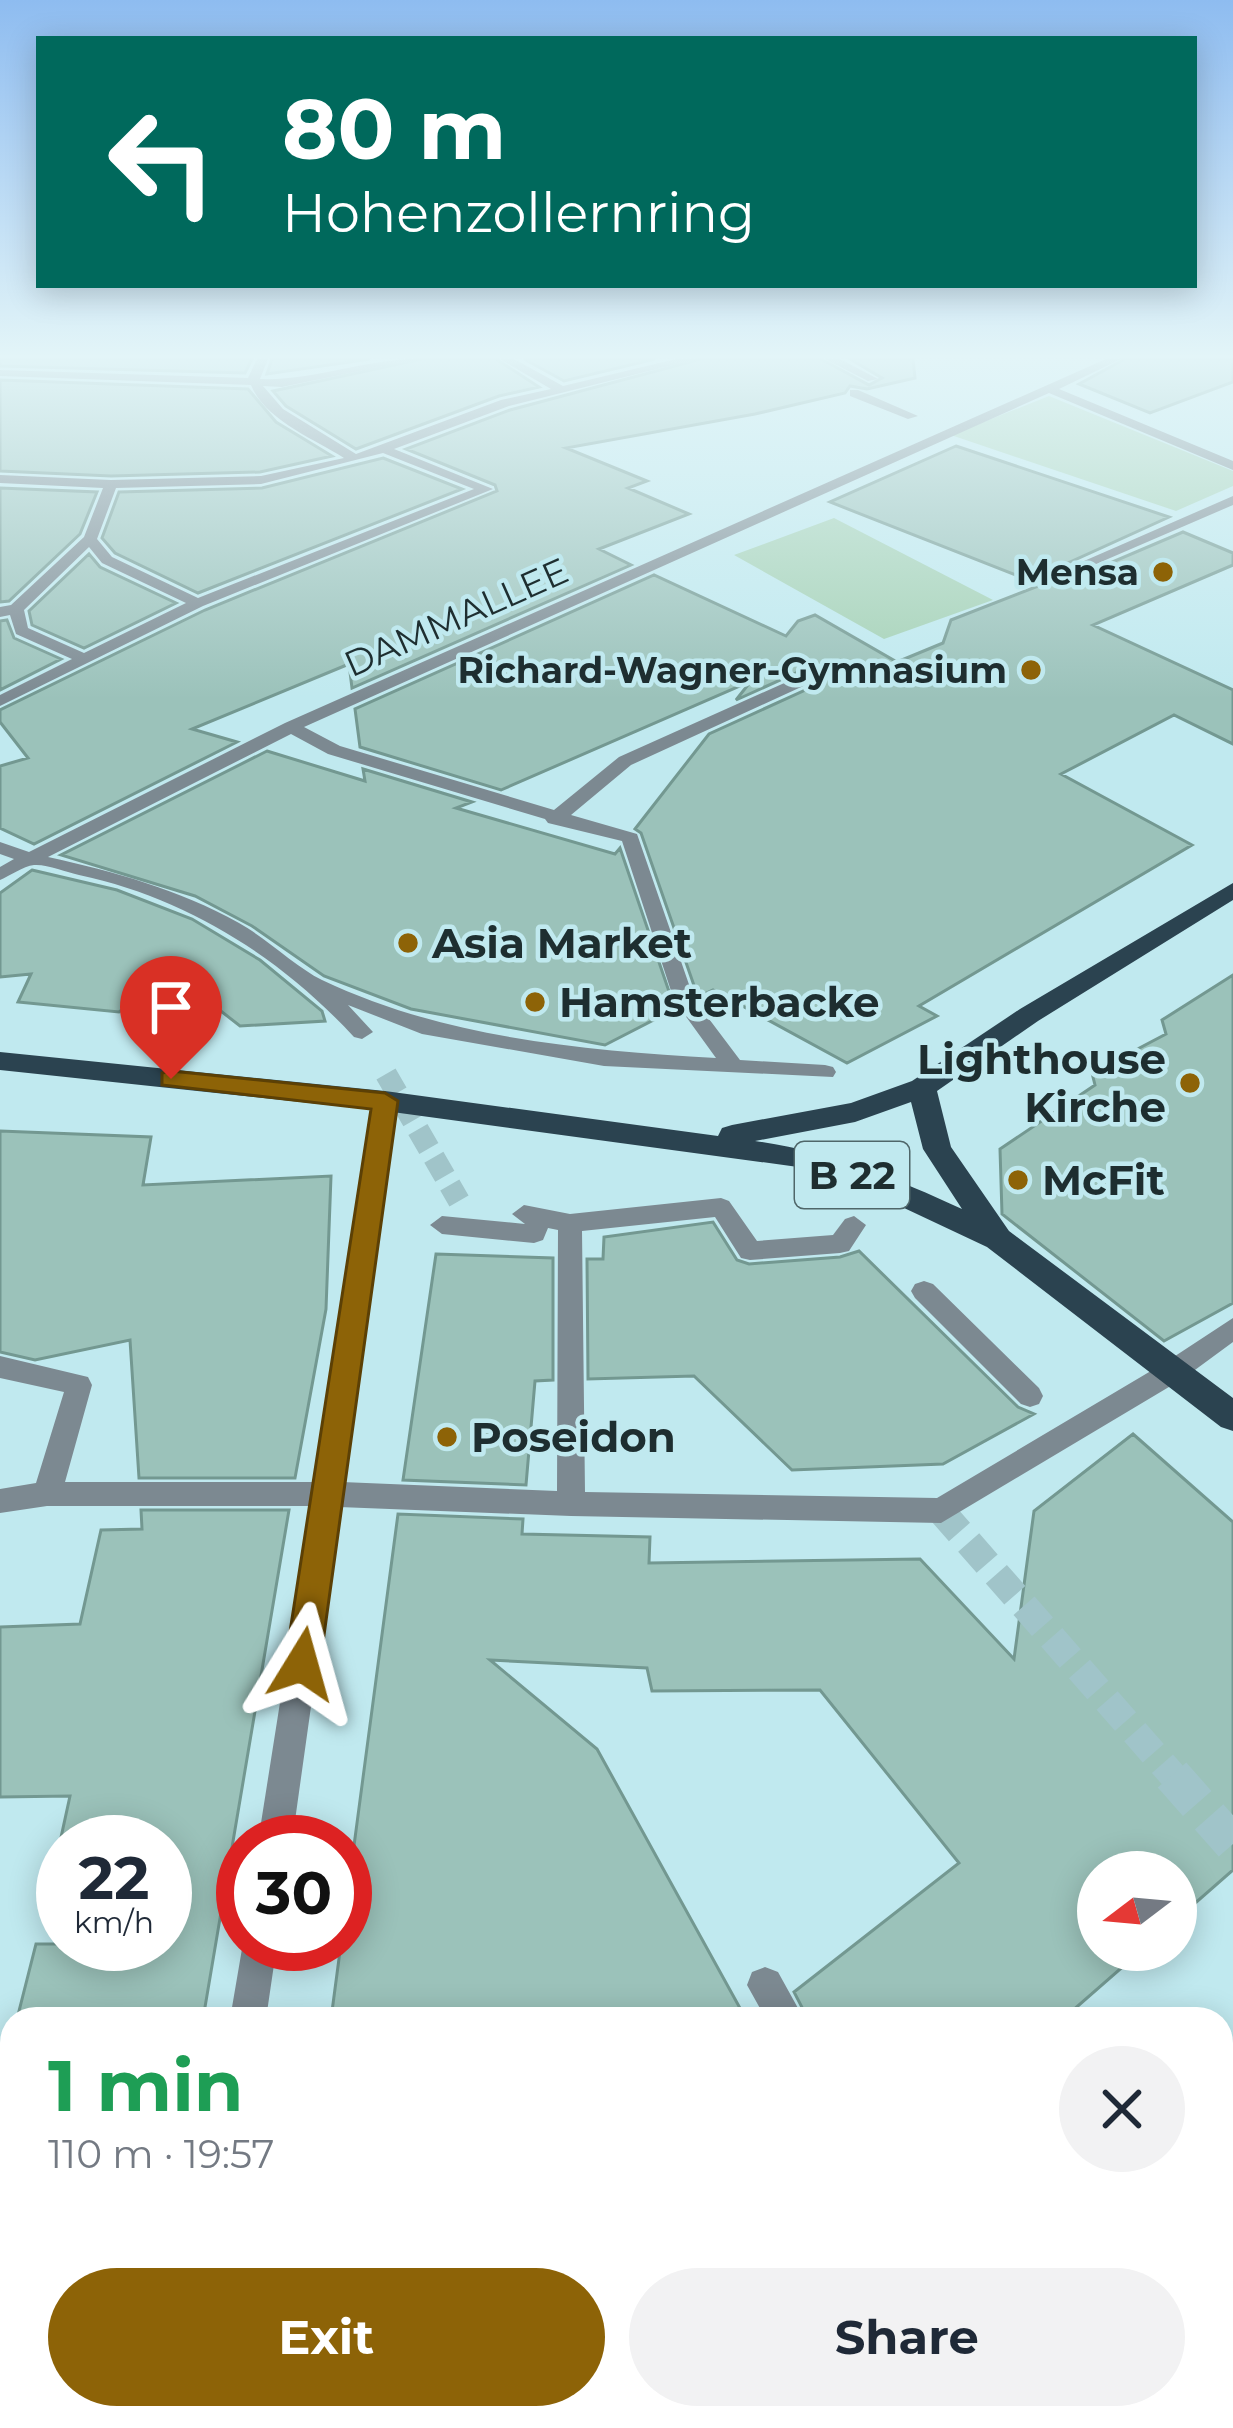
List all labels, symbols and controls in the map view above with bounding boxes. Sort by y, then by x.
text: 80 m [282,78,506,180]
icon: left [84,84,240,240]
text: Hohenzollernring [282,180,755,246]
street label: DAMMALLEE [337,548,575,686]
place label: Mensa [1016,550,1139,594]
marker: Mensa [1150,559,1176,585]
place label: Richard-Wagner-Gymnasium [457,648,1007,692]
marker: Richard-Wagner-Gymnasium [1018,657,1044,683]
place label: Asia Market [431,917,692,969]
marker: Asia Market [395,930,421,956]
pin [120,956,222,1079]
icon: arrive [138,974,204,1040]
place label: Hamsterbacke [559,976,880,1028]
marker: Hamsterbacke [522,989,548,1015]
place label: Lighthouse Kirche [917,1033,1166,1133]
marker: Lighthouse Kirche [1177,1070,1203,1096]
road number: B 22 [795,1142,909,1208]
place label: McFit [1042,1154,1165,1206]
marker: McFit [1005,1167,1031,1193]
place label: Poseidon [471,1411,676,1463]
marker: Poseidon [434,1424,460,1450]
position arrow [239,1601,365,1727]
speed limit sign: 30 [216,1815,372,1971]
text: 22 [79,1841,149,1914]
north arrow [1077,1851,1197,1971]
map controls [1077,1851,1197,1971]
text: km/h [74,1904,154,1941]
text: 1 min [48,2041,244,2129]
button: close [1059,2046,1185,2172]
text: 110 m · 19:57 [48,2130,274,2178]
button: Exit [48,2268,605,2406]
button: Share [629,2268,1185,2406]

